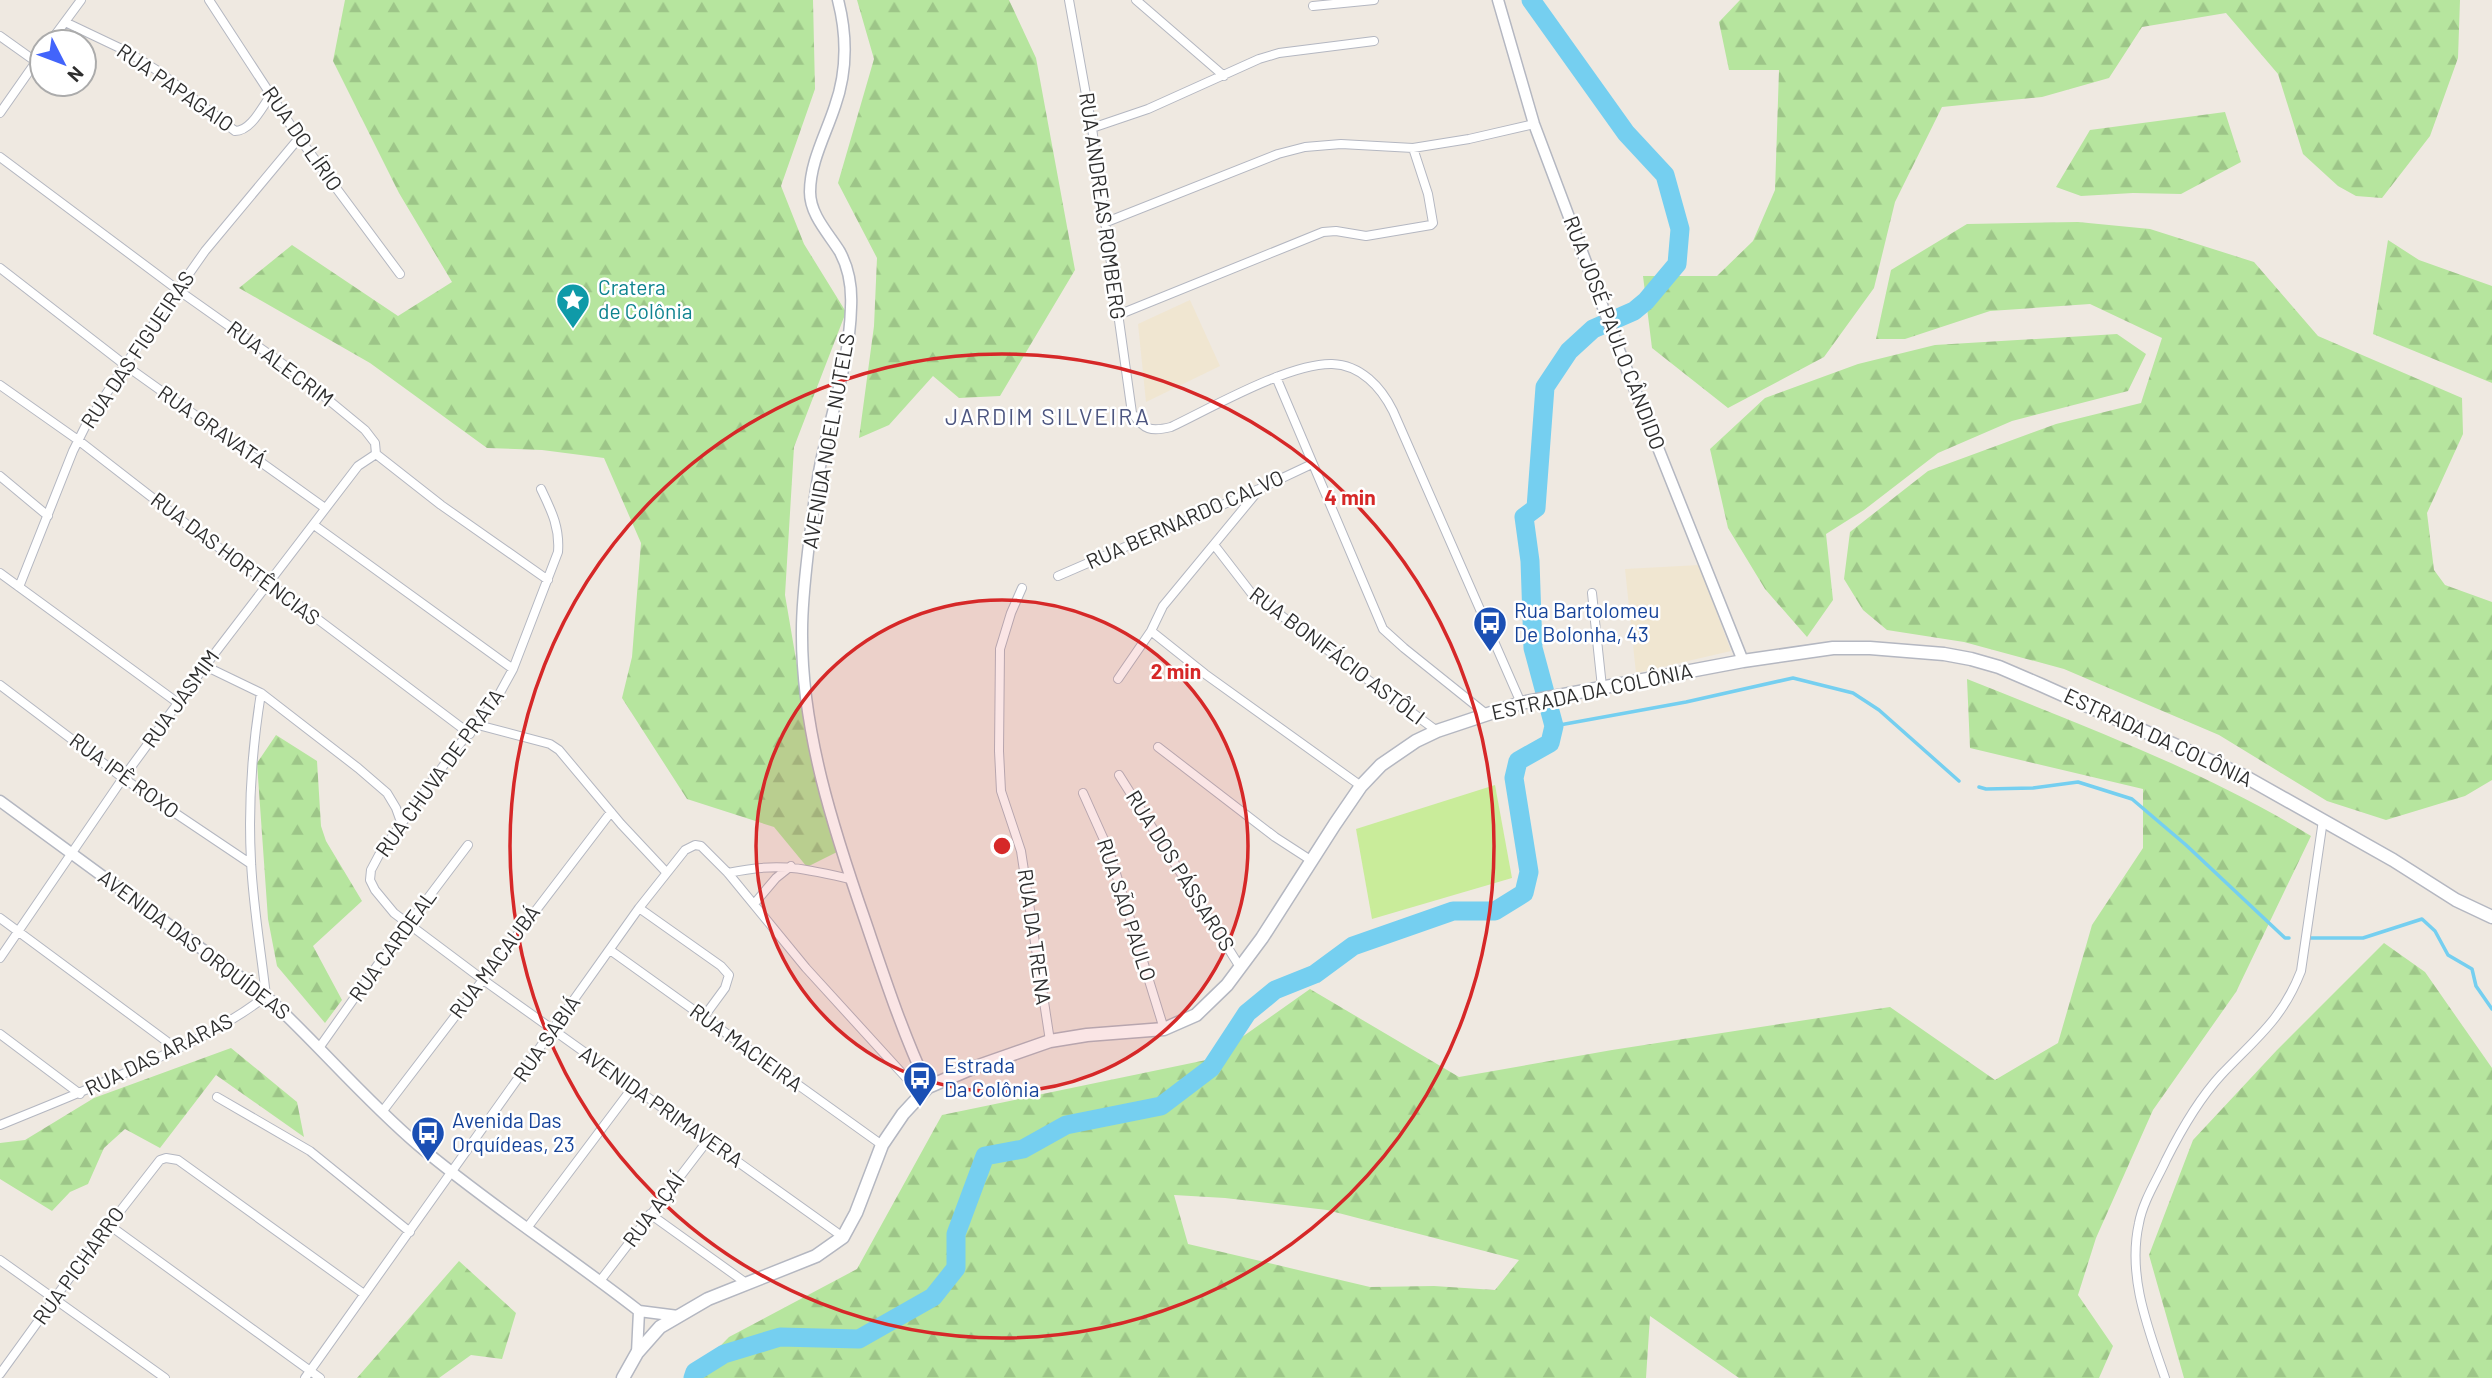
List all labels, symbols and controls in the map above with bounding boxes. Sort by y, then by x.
north arrow [28,28,98,98]
street label: RUA PAPAGAIO [113,37,239,136]
text: N [63,62,89,87]
street label: RUA DO LÍRIO [258,81,349,195]
street label: RUA ANDREAS ROMBERG [1075,90,1132,321]
street label: RUA JOSÉ PAULO CÂNDIDO [1559,212,1672,453]
street label: RUA DAS FIGUEIRAS [75,266,199,432]
place label: Cratera de Colônia [598,274,693,323]
place icon: Cratera de Colônia [554,281,592,330]
street label: RUA ALECRIM [223,315,339,411]
street label: AVENIDA NOEL NUTELS [796,331,859,550]
street label: RUA GRAVATÁ [154,379,272,473]
district label: JARDIM SILVEIRA [945,402,1151,430]
street label: RUA BERNARDO CALVO [1082,464,1287,574]
text: 4 min [1324,484,1376,509]
street label: RUA DAS HORTÊNCIAS [146,486,325,630]
street label: RUA BONIFÁCIO ASTÔLI [1245,581,1431,729]
place label: Rua Bartolomeu De Bolonha, 43 [1514,597,1659,646]
bus stop icon: Rua Bartolomeu De Bolonha, 43 [1471,604,1509,653]
street label: RUA JASMIM [136,644,224,752]
street label: ESTRADA DA COLÔNIA [1489,657,1695,724]
text: 2 min [1151,658,1201,683]
street label: ESTRADA DA COLÔNIA [2061,682,2257,791]
street label: RUA CHUVA DE PRATA [369,683,508,861]
street label: RUA IPÊ ROXO [65,727,184,823]
street label: RUA DOS PÁSSAROS [1122,785,1241,955]
centre of rings [990,834,1014,858]
street label: RUA SÃO PAULO [1093,835,1162,984]
street label: AVENIDA DAS ORQUÍDEAS [94,864,296,1024]
street label: RUA DA TRENA [1014,867,1057,1007]
street label: RUA CARDEAL [343,884,441,1006]
street label: RUA MACAUBÁ [443,899,545,1023]
street label: RUA SABIÁ [507,990,585,1086]
street label: RUA MACIEIRA [686,997,808,1096]
street label: RUA DAS ARARAS [80,1007,236,1100]
street label: AVENIDA PRIMAVERA [575,1040,749,1172]
place label: Estrada Da Colônia [944,1052,1039,1101]
bus stop icon: Estrada Da Colônia [901,1059,939,1108]
place label: Avenida Das Orquídeas, 23 [452,1107,575,1156]
bus stop icon: Avenida Das Orquídeas, 23 [409,1114,447,1163]
street label: RUA AÇAÍ [617,1167,689,1251]
street label: RUA PICHARRO [27,1201,129,1329]

